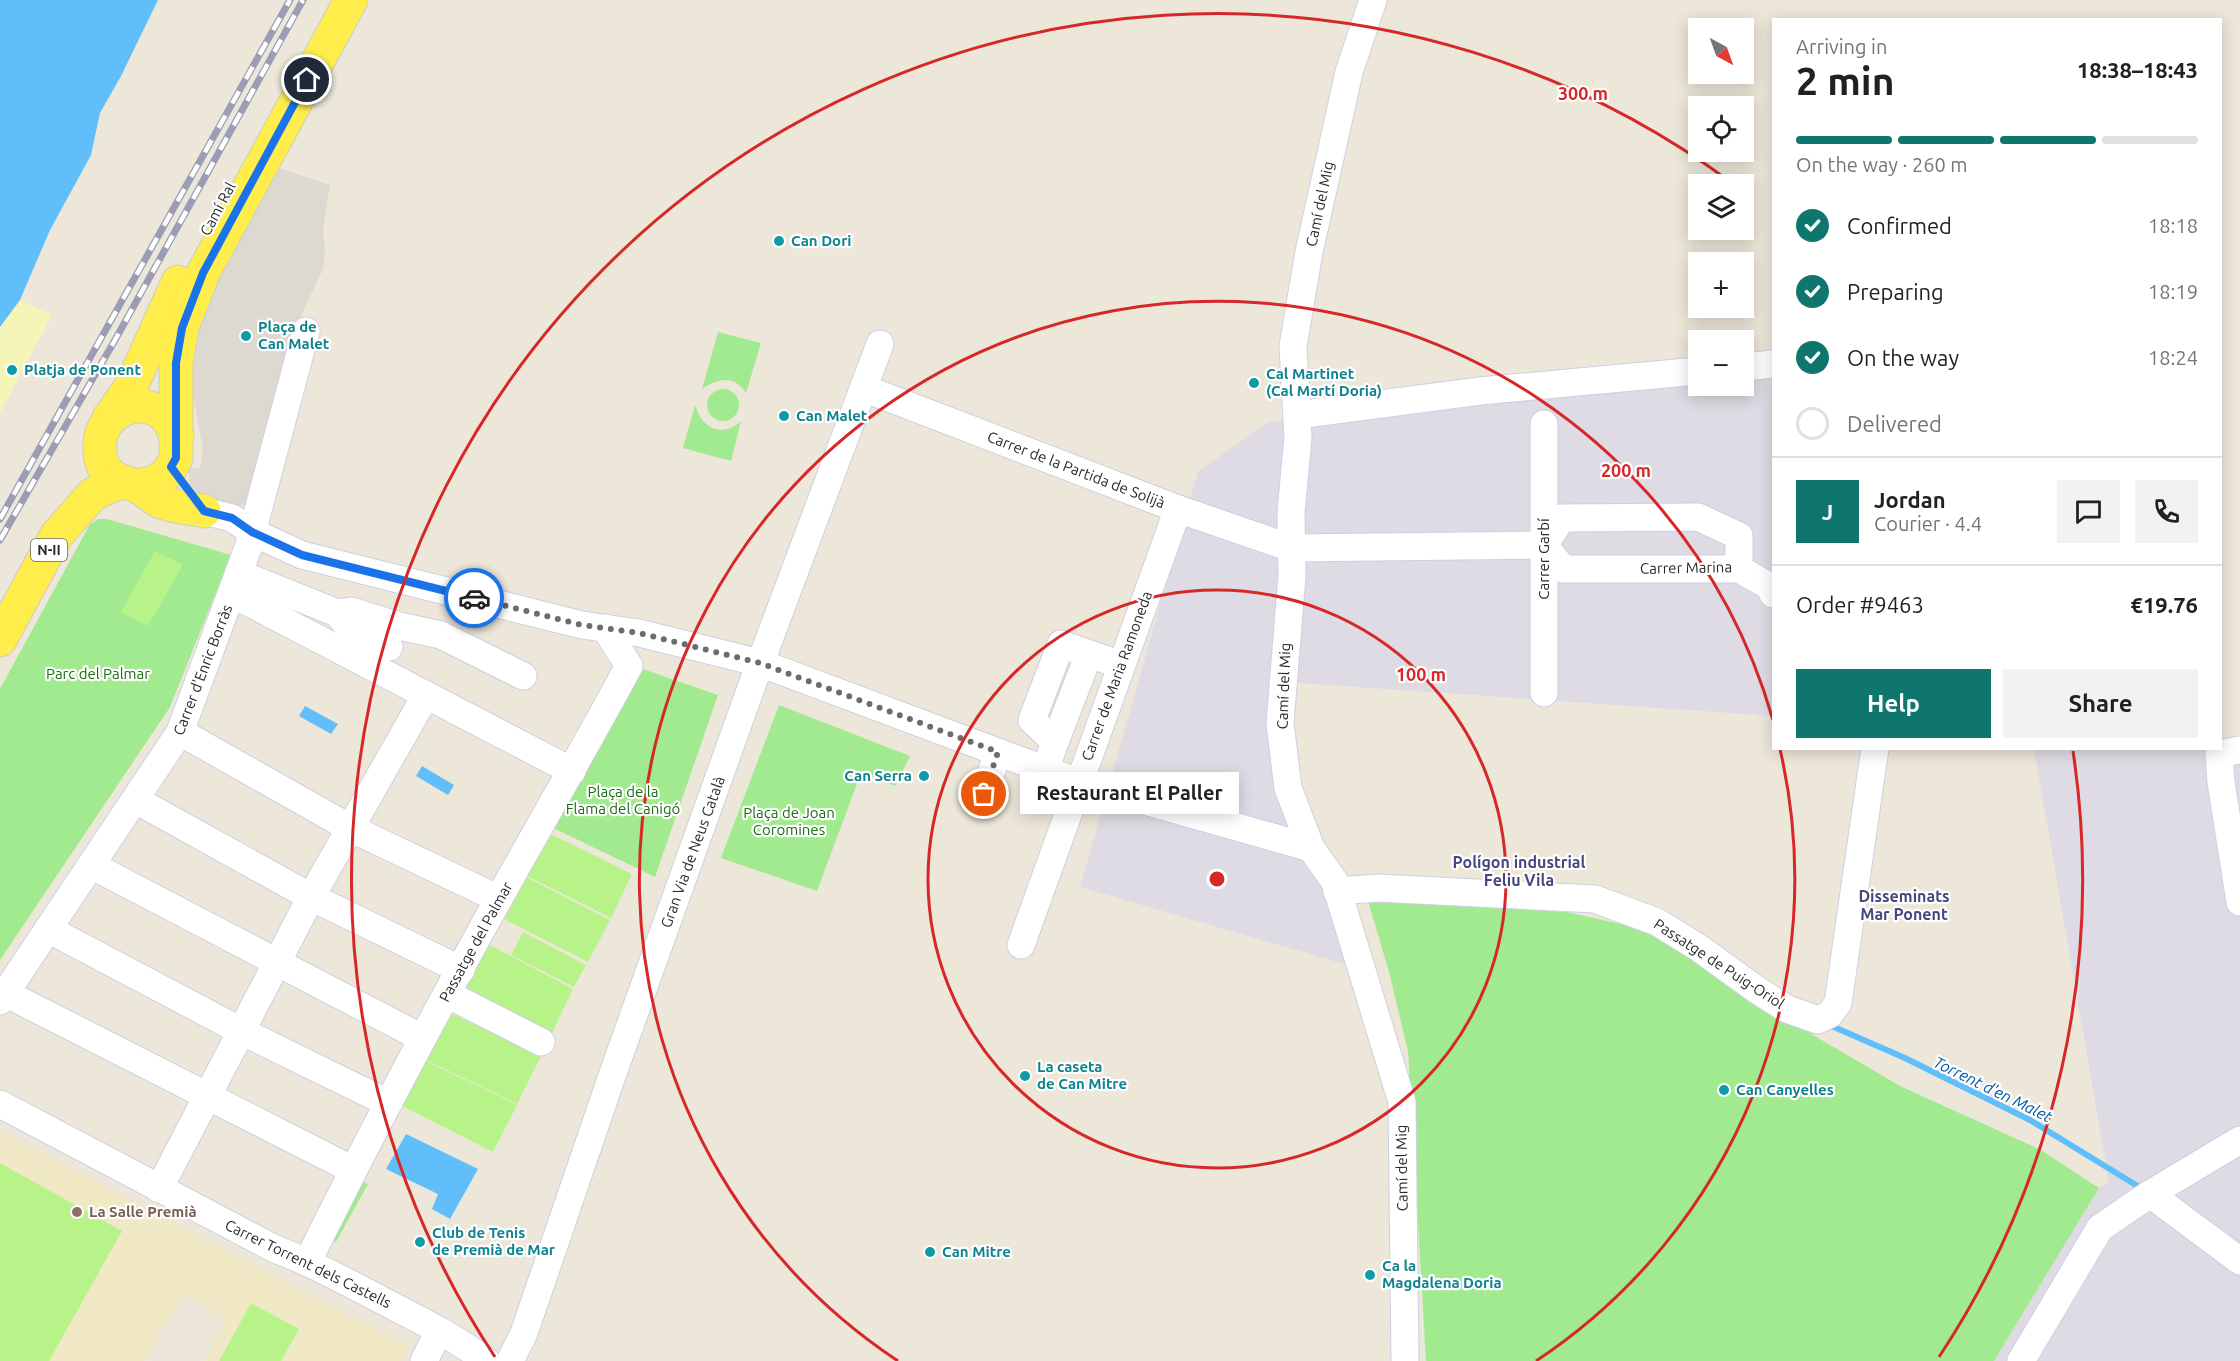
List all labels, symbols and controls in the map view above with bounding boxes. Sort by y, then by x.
north arrow [1688,18,1754,84]
map controls [1688,18,1754,396]
text: Arriving in [1796,35,1887,58]
pin [281,54,332,105]
text: 18:38–18:43 [2077,57,2198,82]
text: 2 min [1796,59,1895,102]
icon: home [290,63,323,96]
text: 300 m [1558,83,1608,103]
button: locate [1688,96,1754,162]
text: On the way · 260 m [1796,153,1968,176]
street label: Camí del Mig [1302,160,1337,248]
button: layers [1688,174,1754,240]
street label: Camí Ral [196,179,239,238]
icon: check [1796,209,1829,242]
text: Confirmed [1847,213,1952,238]
text: 18:18 [2148,214,2198,237]
place label: Can Dori [791,232,851,249]
marker: Can Dori [772,234,786,248]
button: + [1688,252,1754,318]
icon: check [1796,275,1829,308]
text: Preparing [1847,279,1944,304]
text: 18:19 [2148,280,2198,303]
place label: Plaça de Can Malet [258,318,330,352]
marker: Plaça de Can Malet [239,329,253,343]
button: − [1688,330,1754,396]
icon: check [1796,341,1829,374]
text: On the way [1847,345,1959,370]
text: 18:24 [2148,346,2198,369]
place label: Platja de Ponent [24,361,141,378]
marker: Platja de Ponent [5,363,19,377]
place label: Cal Martinet (Cal Martí Doria) [1266,365,1382,399]
marker: Cal Martinet (Cal Martí Doria) [1247,376,1261,390]
place label: Can Malet [796,407,868,424]
marker: Can Malet [777,409,791,423]
text: Delivered [1847,411,1942,436]
street label: Carrer de la Partida de Solijà [985,428,1167,511]
text: 200 m [1601,460,1651,480]
button: chat [2057,480,2120,543]
button: phone [2135,480,2198,543]
text: Jordan [1874,487,1946,512]
text: J [1822,499,1833,524]
text: Courier · 4.4 [1874,512,1982,535]
street label: Carrer Garbí [1535,518,1552,600]
road number: N-II [31,539,67,561]
street label: Carrer Marina [1640,558,1732,577]
courier [444,568,504,628]
icon: car [458,582,491,615]
street label: Carrer de Maria Ramoneda [1078,589,1155,763]
text: Order #9463 [1796,592,1924,617]
text: €19.76 [2131,592,2198,617]
street label: Carrer d'Enric Borràs [170,602,235,738]
street label: Camí del Mig [1273,642,1294,730]
text: 100 m [1396,664,1446,684]
park label: Parc del Palmar [46,665,150,682]
button: Help [1796,669,1991,738]
button: Share [2003,669,2198,738]
place label: Can Serra [844,767,912,784]
pin [958,768,1009,819]
marker: Can Serra [917,769,931,783]
callout: Restaurant El Paller [1020,773,1239,815]
street label: Gran Via de Neus Català [657,774,728,930]
icon: bag [967,777,1000,810]
text: Restaurant El Paller [1036,781,1223,804]
park label: Plaça de la Flama del Canigó [566,783,680,817]
park label: Plaça de Joan Coromines [743,804,835,838]
district label: Polígon industrial Feliu Vila [1453,853,1586,889]
centre of rings [1207,869,1227,889]
street label: Passatge del Palmar [435,878,516,1005]
district label: Disseminats Mar Ponent [1858,887,1950,923]
street label: Passatge de Puig-Oriol [1651,915,1788,1012]
water label: Torrent d'en Malet [1931,1053,2056,1126]
place label: La caseta de Can Mitre [1037,1058,1127,1092]
marker: La caseta de Can Mitre [1018,1069,1032,1083]
place label: Can Canyelles [1736,1081,1834,1098]
marker: Can Canyelles [1717,1083,1731,1097]
street label: Camí del Mig [1392,1125,1411,1211]
place label: La Salle Premià [89,1203,197,1220]
marker: La Salle Premià [70,1205,84,1219]
street label: Carrer Torrent dels Castells [222,1216,394,1311]
place label: Club de Tenis de Premià de Mar [432,1224,556,1258]
marker: Club de Tenis de Premià de Mar [413,1235,427,1249]
place label: Can Mitre [942,1243,1011,1260]
marker: Can Mitre [923,1245,937,1259]
place label: Ca la Magdalena Doria [1382,1257,1502,1291]
marker: Ca la Magdalena Doria [1363,1268,1377,1282]

